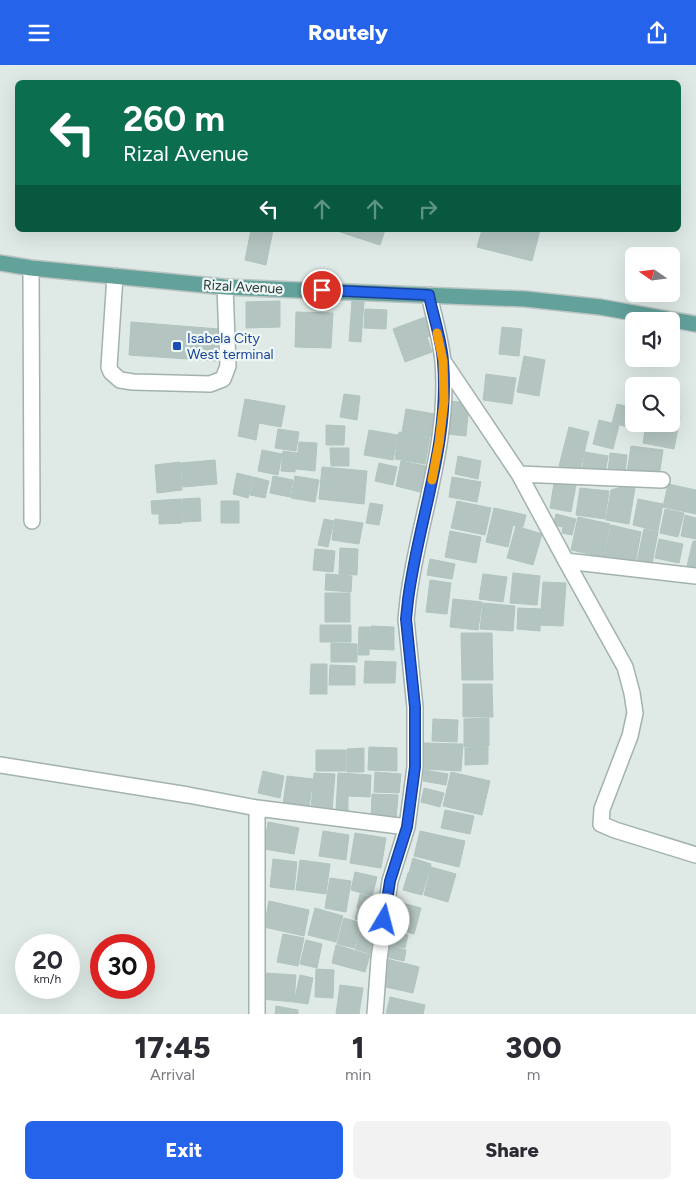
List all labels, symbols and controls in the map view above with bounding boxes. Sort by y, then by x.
icon: menu [25,19,53,47]
text: Routely [308,19,388,46]
icon: share [643,19,671,47]
text: 260 m [123,98,225,140]
icon: left [40,100,105,165]
text: Rizal Avenue [123,140,249,167]
icon: left [255,195,283,223]
icon: ahead [308,195,336,223]
icon: ahead [361,195,389,223]
icon: right [414,195,442,223]
north arrow [625,247,680,303]
map controls [625,247,680,432]
pin [301,269,343,311]
street label: Rizal Avenue [203,276,284,298]
icon: arrive [308,276,336,304]
button: sound [625,312,680,367]
place label: Isabela City West terminal [187,330,274,363]
marker: Isabela City West terminal [171,340,183,352]
button: search [625,377,680,432]
position arrow [357,893,409,945]
speed limit sign: 30 [90,934,155,999]
text: 20 [32,945,63,975]
text: km/h [34,972,61,986]
text: 17:45 [134,1029,211,1066]
text: 1 [352,1029,364,1066]
text: 300 [506,1029,562,1066]
text: Arrival [150,1065,195,1084]
text: min [345,1065,371,1084]
text: m [527,1065,540,1084]
button: Exit [25,1121,343,1179]
button: Share [353,1121,671,1179]

